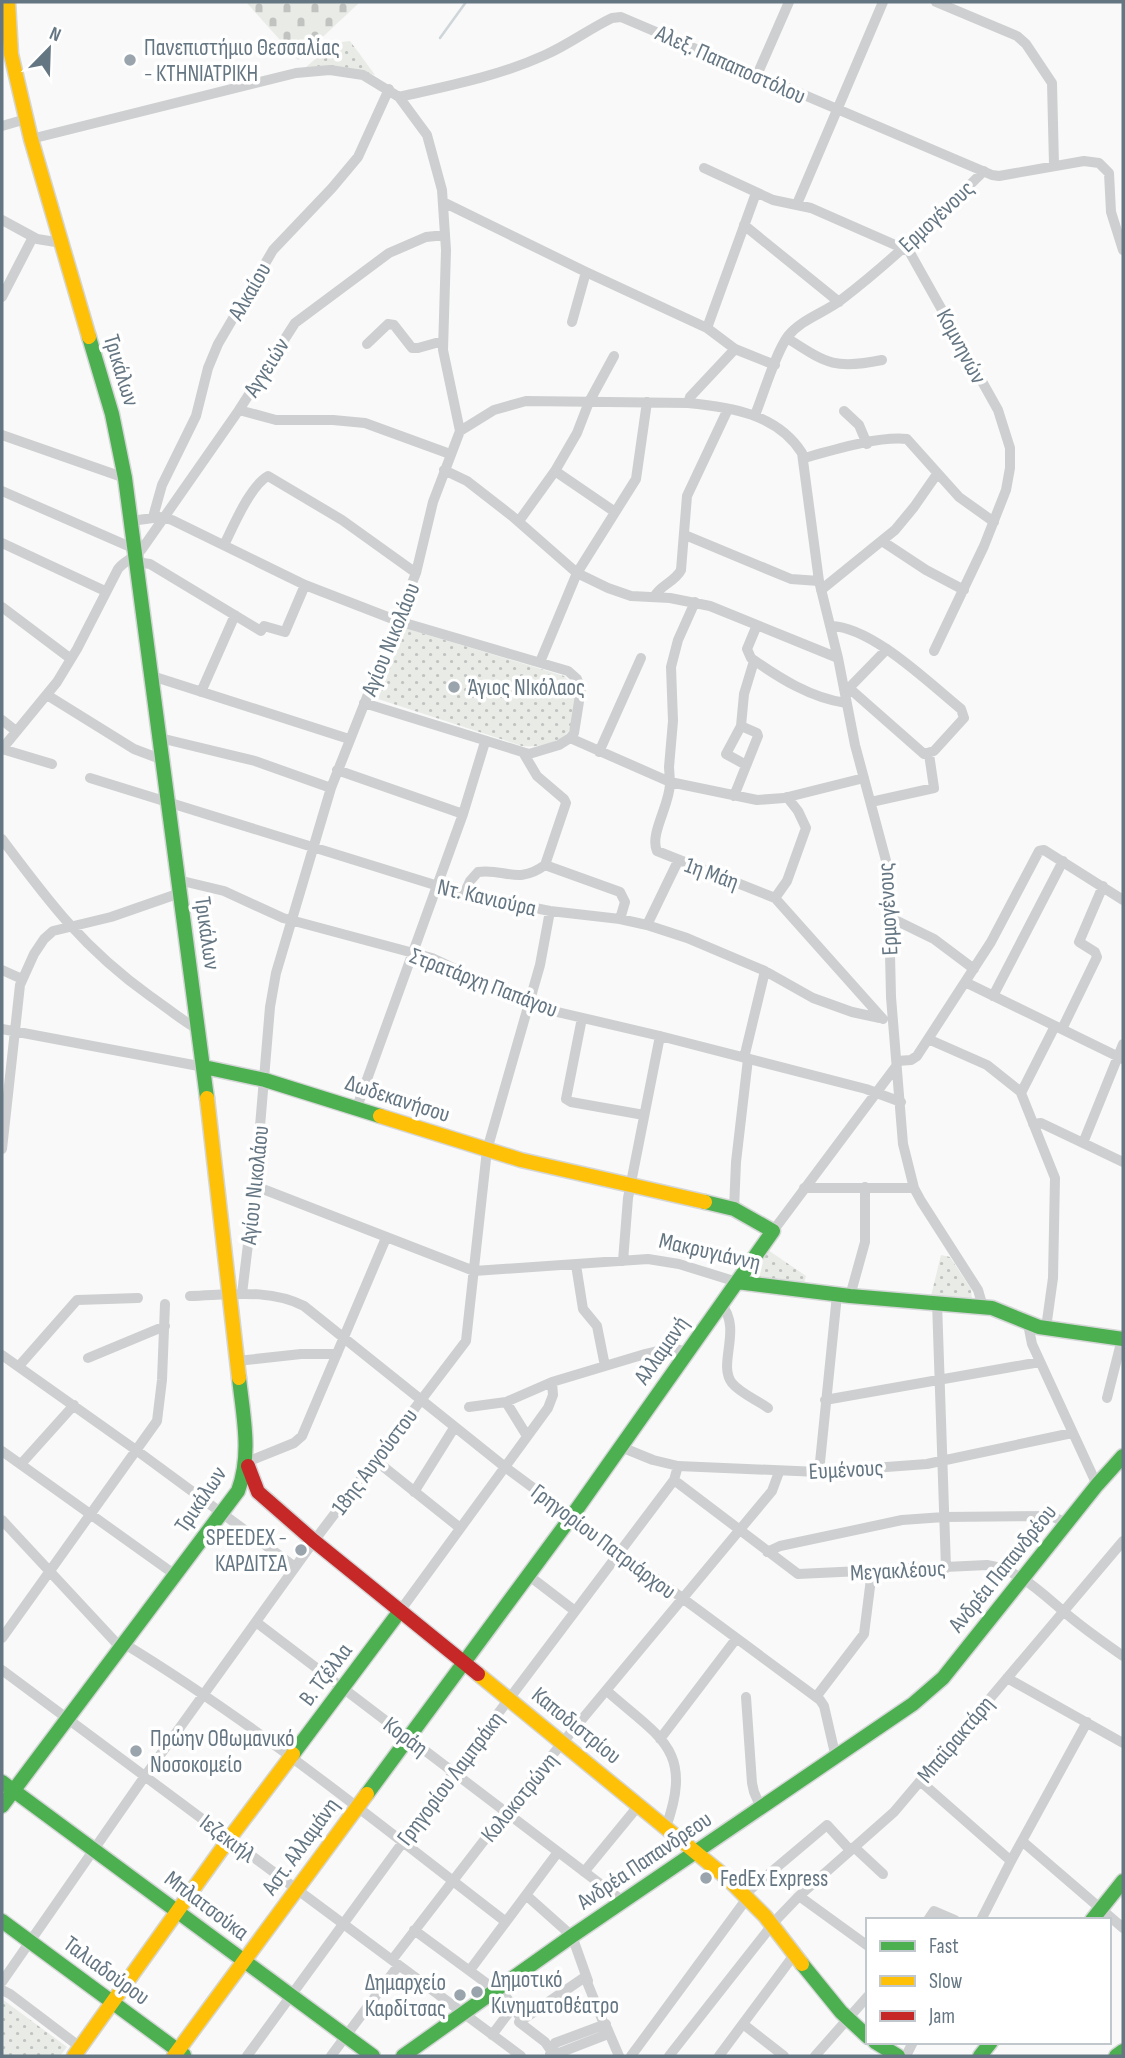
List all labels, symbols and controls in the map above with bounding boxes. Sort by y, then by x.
north arrow [14,14,84,84]
street label: Αλεξ. Παπαποστόλου [650,19,810,111]
text: N [46,22,64,47]
place label: Πανεπιστήμιο Θεσσαλίας - ΚΤΗΝΙΑΤΡΙΚΗ [144,34,340,88]
marker: Πανεπιστήμιο Θεσσαλίας - ΚΤΗΝΙΑΤΡΙΚΗ [122,52,138,68]
street label: Ερμογένους [893,175,980,259]
street label: Αλκαίου [222,258,277,326]
street label: Κομνηνών [930,305,992,388]
street label: Τρικάλων [97,331,145,409]
street label: Αγγειών [237,333,296,403]
street label: Αγίου Νικολάου [355,579,426,701]
place label: Άγιος ΝΙκόλαος [468,674,585,702]
marker: Άγιος ΝΙκόλαος [446,679,462,695]
street label: 1η Μάη [681,851,742,897]
street label: Ερμογένους [872,862,904,956]
street label: Ντ. Κανιούρα [435,873,539,923]
street label: Τρικάλων [188,895,226,971]
street label: Στρατάρχη Παπάγου [406,942,562,1024]
street label: Δωδεκανήσου [342,1069,454,1129]
street label: Αγίου Νικολάου [235,1124,275,1247]
street label: Μακρυγιάννη [656,1227,763,1277]
street label: Αλλαμανή [628,1311,695,1391]
street label: 18ης Αυγούστου [326,1403,424,1520]
street label: Ευμένους [808,1454,884,1486]
street label: Τρικάλων [169,1461,233,1538]
street label: Γρηγορίου Πατριάρχου [525,1478,681,1605]
street label: Ανδρέα Παπανδρέου [942,1499,1063,1639]
place label: SPEEDEX - ΚΑΡΔΙΤΣΑ [206,1524,287,1578]
marker: SPEEDEX - ΚΑΡΔΙΤΣΑ [293,1542,309,1558]
street label: Μεγακλέους [849,1555,947,1587]
street label: Β. Τζέλλα [293,1638,359,1711]
street label: Καποδιστρίου [526,1681,627,1770]
street label: Μπαϊρακτάρη [911,1690,1000,1789]
street label: Γρηγορίου Λαμπράκη [391,1706,510,1851]
street label: Κοράη [378,1711,433,1763]
place label: Πρώην Οθωμανικό Νοσοκομείο [150,1725,295,1779]
marker: Πρώην Οθωμανικό Νοσοκομείο [128,1743,144,1759]
street label: Κολοκοτρώνη [475,1747,564,1848]
street label: Αστ. Αλλαμάνη [256,1792,345,1902]
street label: Ανδρέα Παπανδρεου [571,1806,717,1917]
street label: Ιεζεκιήλ [194,1809,262,1869]
street label: Μπλατσούκα [159,1865,254,1947]
place label: FedEx Express [720,1865,828,1893]
marker: FedEx Express [698,1870,714,1886]
legend [866,1918,1111,2044]
street label: Ταλιαδούρου [58,1930,155,2012]
text: Fast [929,1934,959,1959]
place label: Δημοτικό Κινηματοθέατρο [491,1966,619,2020]
place label: Δημαρχείο Καρδίτσας [365,1969,446,2023]
text: Slow [929,1969,963,1994]
marker: Δημοτικό Κινηματοθέατρο [469,1984,485,2000]
marker: Δημαρχείο Καρδίτσας [452,1987,468,2003]
text: Jam [928,2004,955,2029]

